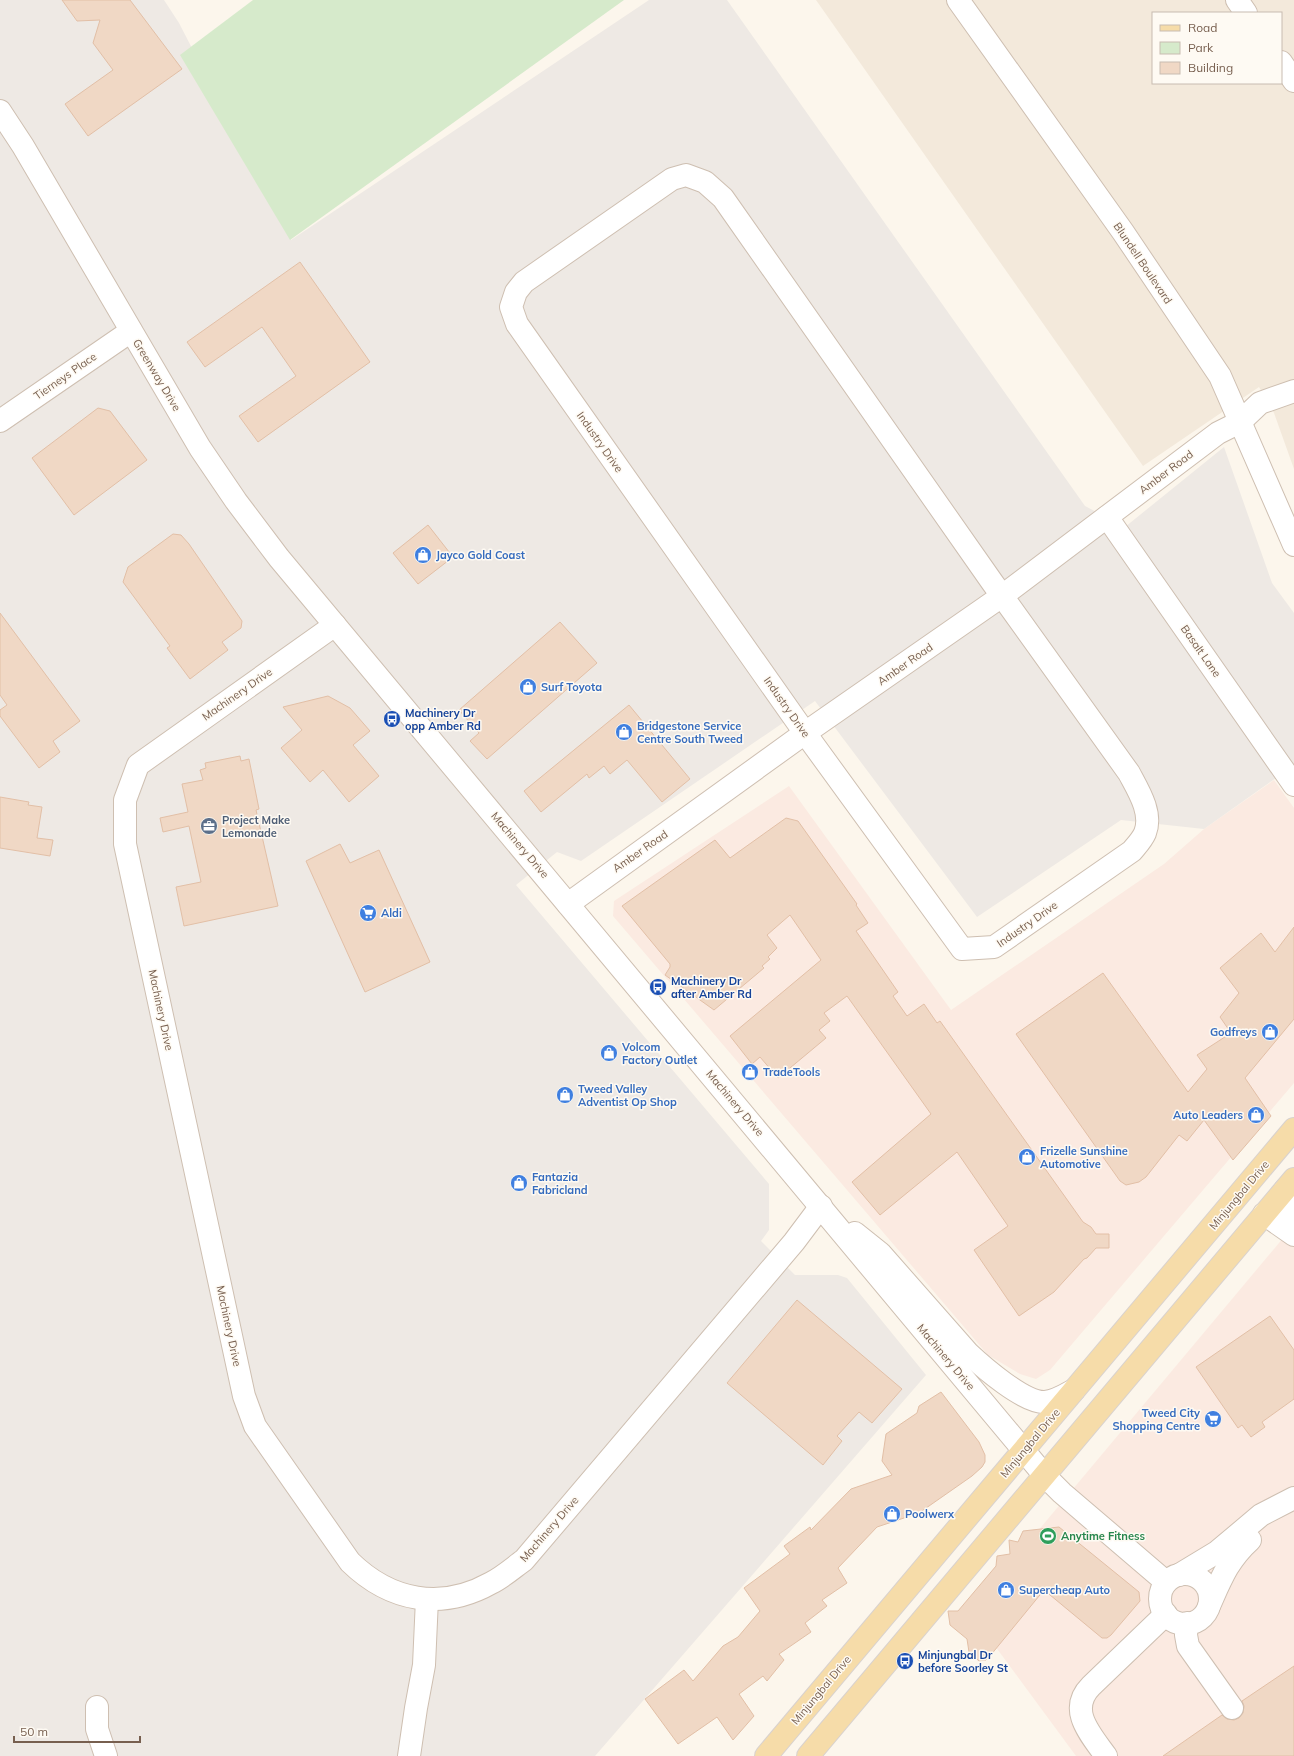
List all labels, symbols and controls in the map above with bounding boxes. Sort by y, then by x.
legend [1152,12,1282,84]
text: Road [1188,20,1217,35]
text: Park [1188,40,1214,55]
text: Building [1188,60,1233,75]
street label: Blundell Boulevard [1111,220,1175,306]
street label: Greenway Drive [130,336,184,414]
street label: Tierneys Place [31,349,99,403]
street label: Industry Drive [574,409,626,475]
street label: Amber Road [1136,447,1196,497]
shop icon: Jayco Gold Coast [413,545,433,565]
place label: Jayco Gold Coast [436,548,525,562]
street label: Basalt Lane [1178,622,1224,680]
street label: Amber Road [875,640,935,688]
street label: Machinery Drive [199,665,275,723]
street label: Industry Drive [761,674,813,740]
shop icon: Surf Toyota [518,677,538,697]
place label: Surf Toyota [541,680,602,694]
place label: Machinery Dr opp Amber Rd [405,706,481,733]
bus stop icon: Machinery Dr opp Amber Rd [382,709,402,729]
place label: Bridgestone Service Centre South Tweed [637,719,743,746]
shop icon: Bridgestone Service Centre South Tweed [614,722,634,742]
street label: Machinery Drive [488,809,552,881]
place label: Project Make Lemonade [222,813,290,840]
office icon: Project Make Lemonade [199,816,219,836]
street label: Amber Road [610,827,670,875]
street label: Industry Drive [994,898,1060,950]
supermarket icon: Aldi [358,903,378,923]
place label: Aldi [381,906,402,920]
street label: Machinery Drive [146,968,176,1052]
place label: Machinery Dr after Amber Rd [671,974,752,1001]
bus stop icon: Machinery Dr after Amber Rd [648,977,668,997]
shop icon: Godfreys [1260,1022,1280,1042]
place label: Godfreys [1210,1025,1257,1039]
place label: Volcom Factory Outlet [621,1040,697,1067]
shop icon: Volcom Factory Outlet [599,1043,619,1063]
shop icon: TradeTools [740,1062,760,1082]
place label: TradeTools [763,1065,821,1079]
street label: Machinery Drive [703,1067,767,1139]
place label: Tweed Valley Adventist Op Shop [578,1082,677,1109]
shop icon: Tweed Valley Adventist Op Shop [555,1085,575,1105]
shop icon: Auto Leaders [1246,1105,1266,1125]
place label: Auto Leaders [1173,1108,1243,1122]
place label: Frizelle Sunshine Automotive [1040,1144,1128,1171]
shop icon: Frizelle Sunshine Automotive [1017,1147,1037,1167]
street label: Minjungbal Drive [1206,1158,1272,1232]
place label: Fantazia Fabricland [532,1170,588,1197]
shop icon: Fantazia Fabricland [509,1173,529,1193]
street label: Machinery Drive [214,1284,244,1368]
street label: Machinery Drive [914,1321,978,1393]
street label: Minjungbal Drive [997,1406,1063,1480]
place label: Tweed City Shopping Centre [1113,1406,1200,1433]
supermarket icon: Tweed City Shopping Centre [1203,1409,1223,1429]
street label: Machinery Drive [517,1493,581,1565]
shop icon: Poolwerx [882,1504,902,1524]
place label: Poolwerx [905,1507,955,1521]
sports icon: Anytime Fitness [1038,1526,1058,1546]
place label: Anytime Fitness [1061,1529,1145,1543]
shop icon: Supercheap Auto [996,1580,1016,1600]
place label: Supercheap Auto [1019,1583,1111,1597]
place label: Minjungbal Dr before Soorley St [918,1648,1008,1675]
bus stop icon: Minjungbal Dr before Soorley St [895,1651,915,1671]
street label: Minjungbal Drive [788,1653,854,1727]
scale bar [14,1718,140,1744]
text: 50 m [20,1724,48,1739]

